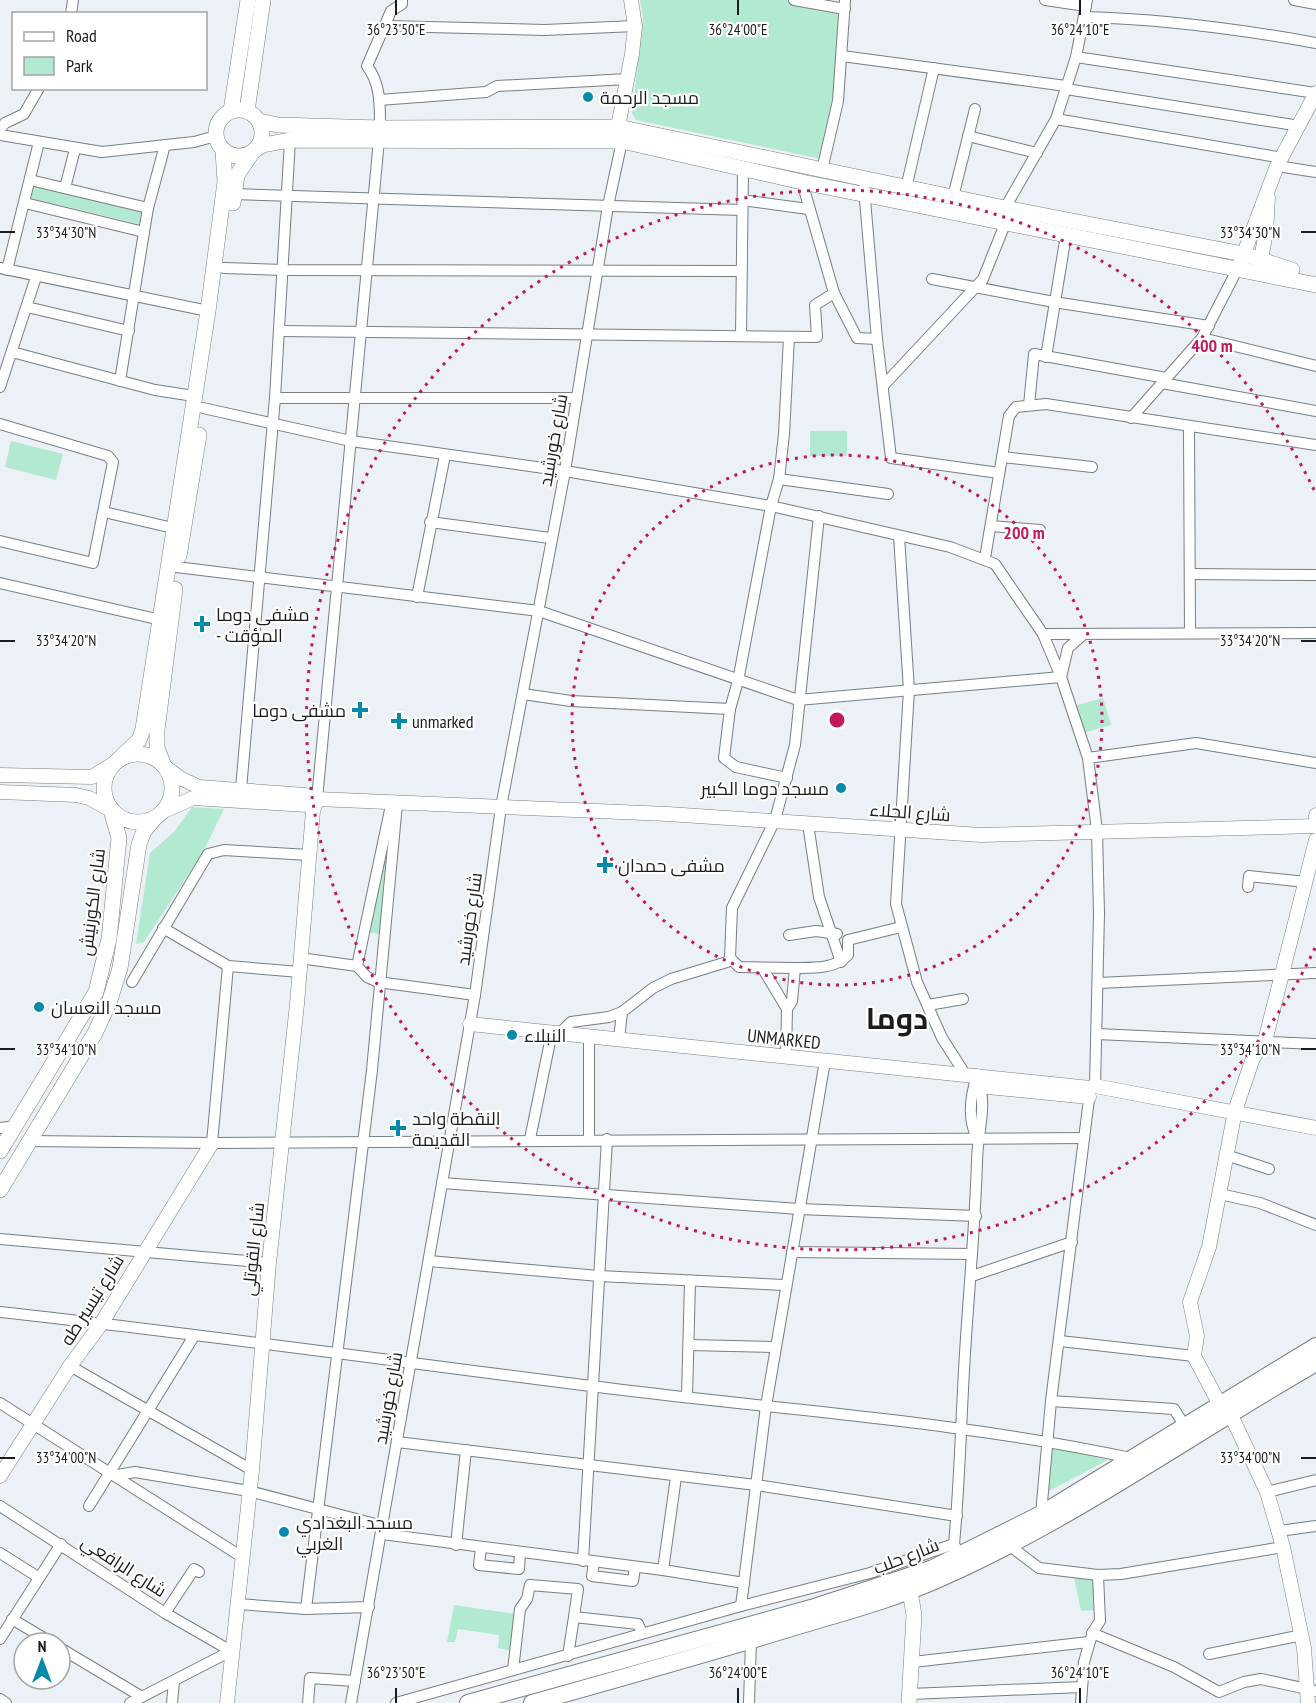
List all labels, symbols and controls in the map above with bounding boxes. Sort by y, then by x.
legend [12,12,207,90]
text: 36°23'50"E [366,20,426,39]
text: 36°24'00"E [708,20,768,39]
text: 36°24'10"E [1050,20,1110,39]
text: Road [66,24,97,47]
text: Park [66,54,93,77]
place label: مسجد الرحمة [600,86,699,109]
marker: مسجد الرحمة [581,90,595,104]
text: 33°34'30"N [36,223,96,242]
text: 33°34'30"N [1220,223,1280,242]
text: 400 m [1191,334,1233,357]
street label: شارع خورشيد [534,392,573,488]
text: 200 m [1003,521,1045,544]
place label: مشفى دوما - المؤقت [216,603,310,647]
marker: مشفى دوما - المؤقت [193,615,211,633]
text: 33°34'20"N [36,631,96,650]
text: 33°34'20"N [1220,631,1280,650]
place label: مشفى دوما [252,699,346,722]
marker: مشفى دوما [351,701,369,719]
place label: unmarked [412,710,474,733]
centre of rings [827,710,847,730]
marker: unmarked [390,712,408,730]
place label: مسجد دوما الكبير [700,777,829,800]
marker: مسجد دوما الكبير [834,781,848,795]
street label: شارع الجلاء [869,798,951,827]
street label: شارع الكورنيش [74,847,111,957]
place label: مشفى حمدان [618,854,725,877]
marker: مشفى حمدان [596,856,614,874]
street label: شارع خورشيد [451,871,488,967]
place label: مسجد النعسان [51,996,162,1019]
district label: دوما [866,998,928,1037]
marker: مسجد النعسان [32,1000,46,1014]
place label: النبلاء [524,1024,566,1047]
street label: UNMARKED [746,1024,822,1054]
marker: النبلاء [505,1028,519,1042]
text: 33°34'10"N [36,1040,96,1059]
text: 33°34'10"N [1220,1040,1280,1059]
place label: النقطة واحد القديمة [412,1107,501,1151]
marker: النقطة واحد القديمة [389,1119,407,1137]
street label: شارع القوتلي [237,1201,272,1297]
street label: شارع تيسير طه [55,1250,130,1350]
street label: شارع خورشيد [369,1350,408,1446]
text: 33°34'00"N [36,1448,96,1467]
text: 33°34'00"N [1220,1448,1280,1467]
place label: مسجد البغدادي الغربي [296,1511,413,1558]
marker: مسجد البغدادي الغربي [277,1525,291,1539]
street label: شارع الرافعي [75,1530,171,1605]
street label: شارع حلب [870,1533,943,1580]
north arrow [12,1631,72,1691]
text: N [38,1636,46,1656]
text: 36°23'50"E [366,1663,426,1682]
text: 36°24'00"E [708,1663,768,1682]
text: 36°24'10"E [1050,1663,1110,1682]

